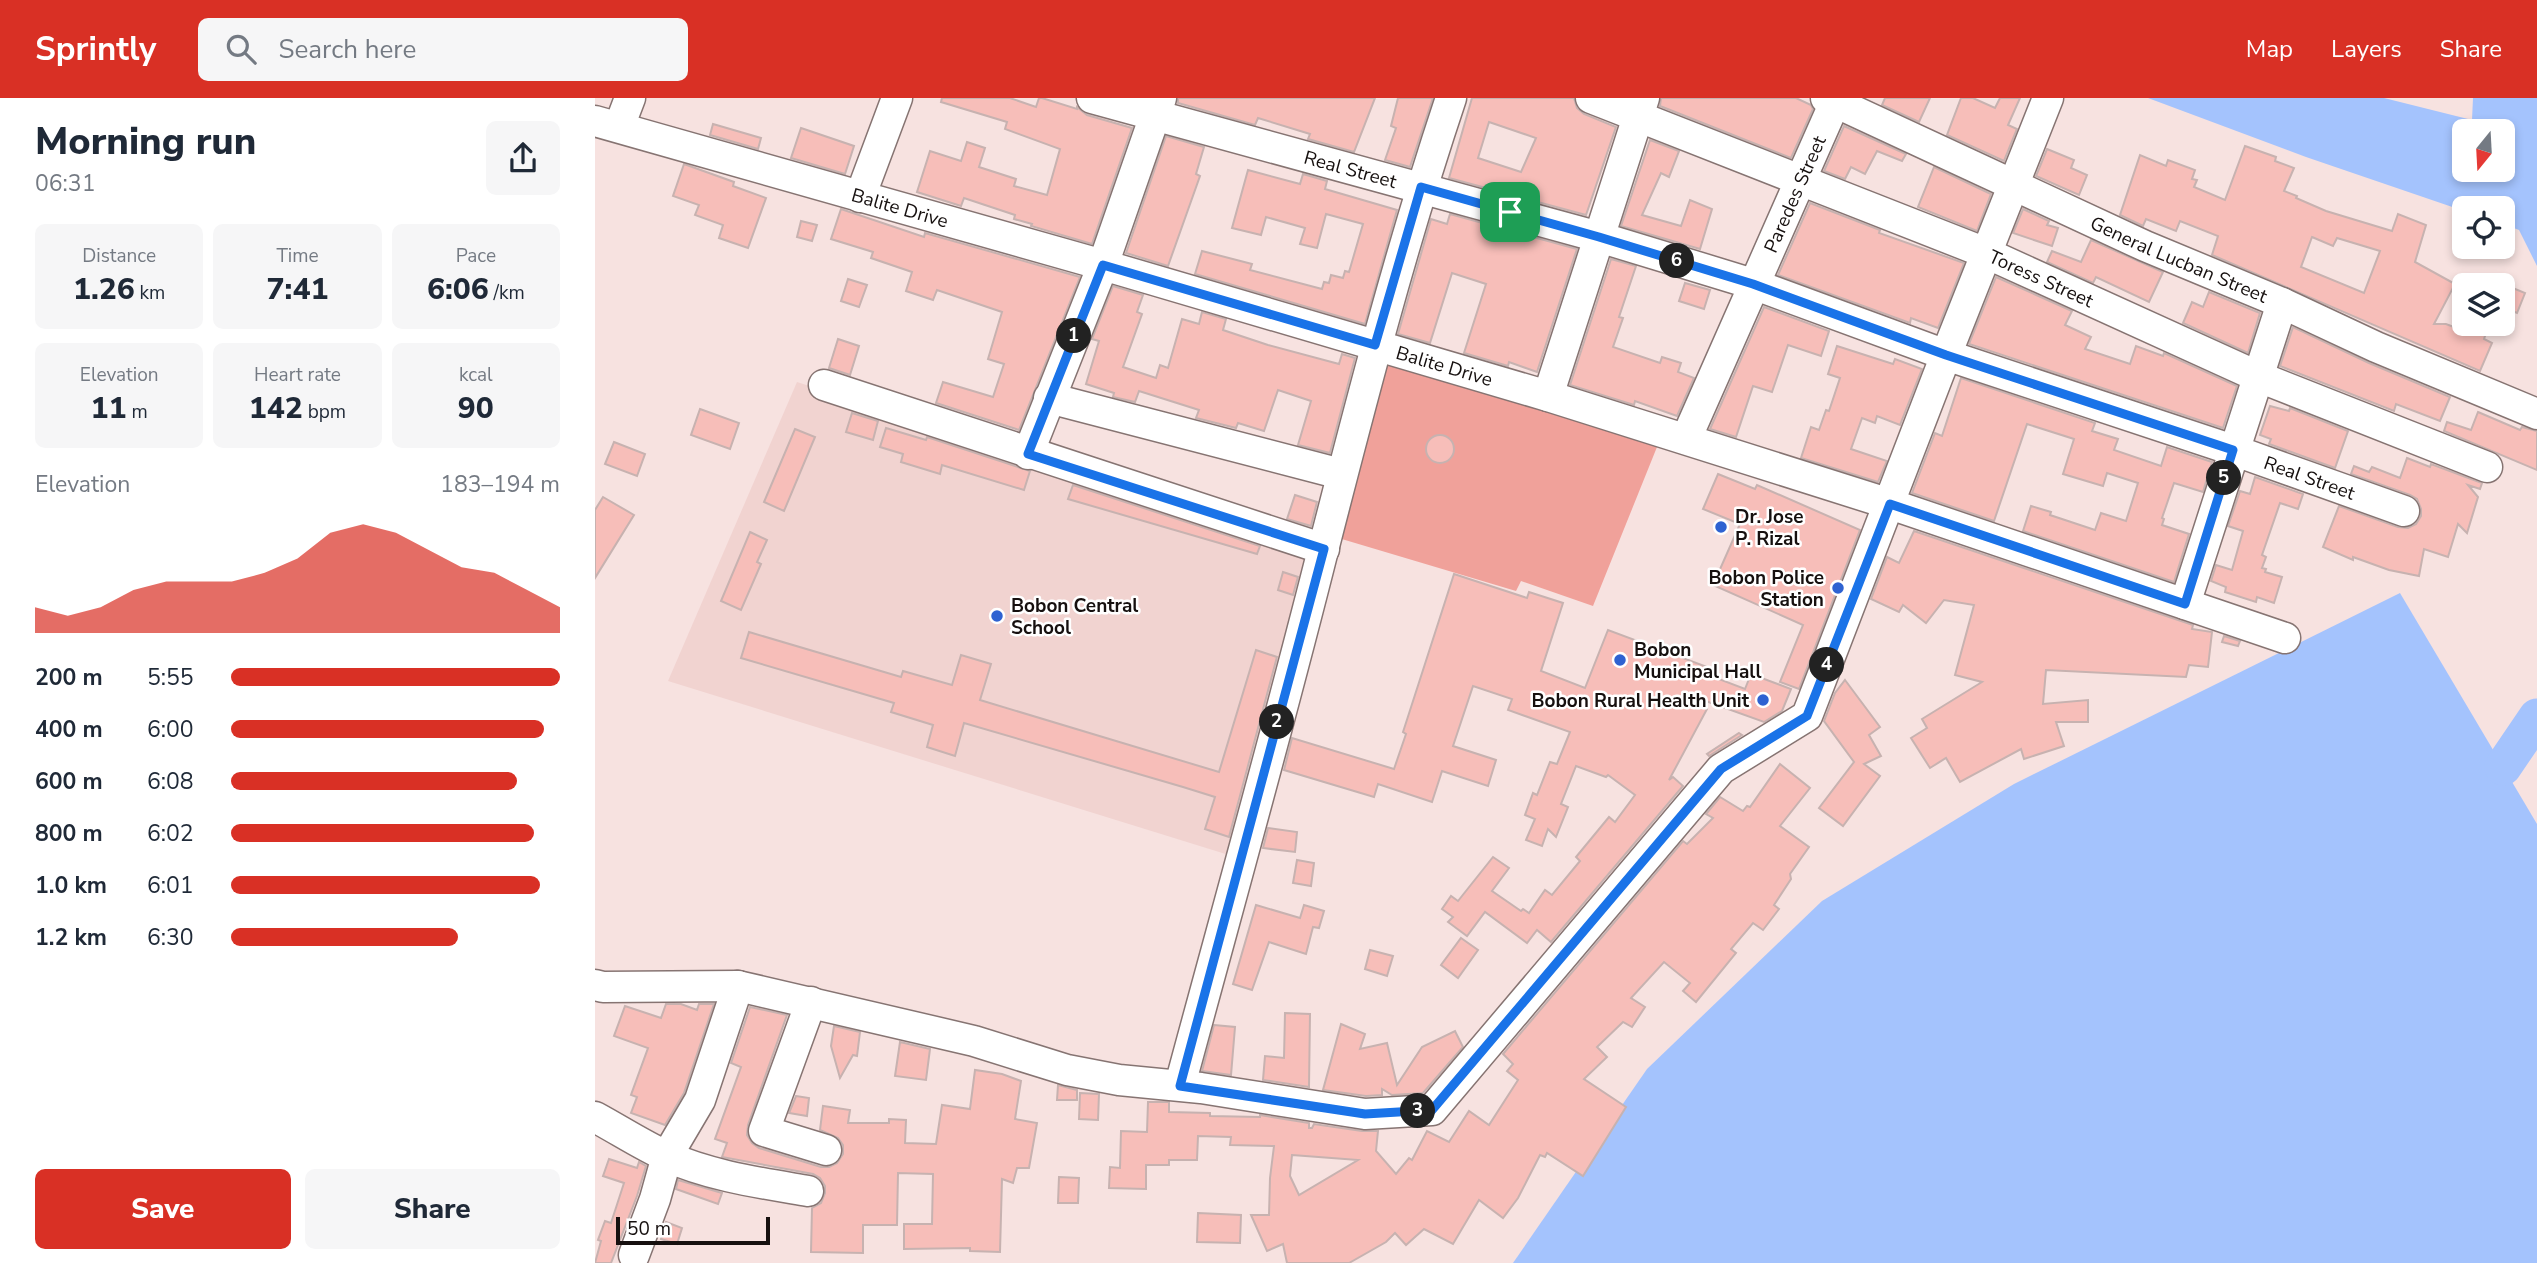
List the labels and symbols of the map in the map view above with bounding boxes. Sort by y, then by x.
north arrow [2452,119,2515,182]
street label: Paredes Street [1758,131,1833,257]
street label: Real Street [1301,145,1400,195]
street label: Balite Drive [848,182,951,235]
pin [1480,182,1540,242]
street label: General Lucban Street [2086,210,2271,310]
pin: 6 [1659,244,1695,278]
street label: Toress Street [1984,244,2098,314]
pin: 1 [1057,318,1091,354]
street label: Balite Drive [1393,340,1496,393]
street label: Real Street [2260,450,2359,507]
pin: 5 [2207,460,2241,496]
place label: Dr. Jose P. Rizal [1735,504,1804,552]
marker: Dr. Jose P. Rizal [1713,519,1729,535]
place label: Bobon Police Station [1709,565,1824,613]
marker: Bobon Police Station [1830,580,1846,596]
place label: Bobon Central School [1011,593,1138,641]
marker: Bobon Central School [989,608,1005,624]
place label: Bobon Municipal Hall [1634,637,1761,685]
pin: 4 [1809,648,1845,682]
marker: Bobon Municipal Hall [1612,652,1628,668]
place label: Bobon Rural Health Unit [1531,688,1750,714]
marker: Bobon Rural Health Unit [1755,692,1771,708]
pin: 2 [1259,704,1295,740]
pin: 3 [1401,1094,1435,1128]
scale bar [616,1214,770,1246]

